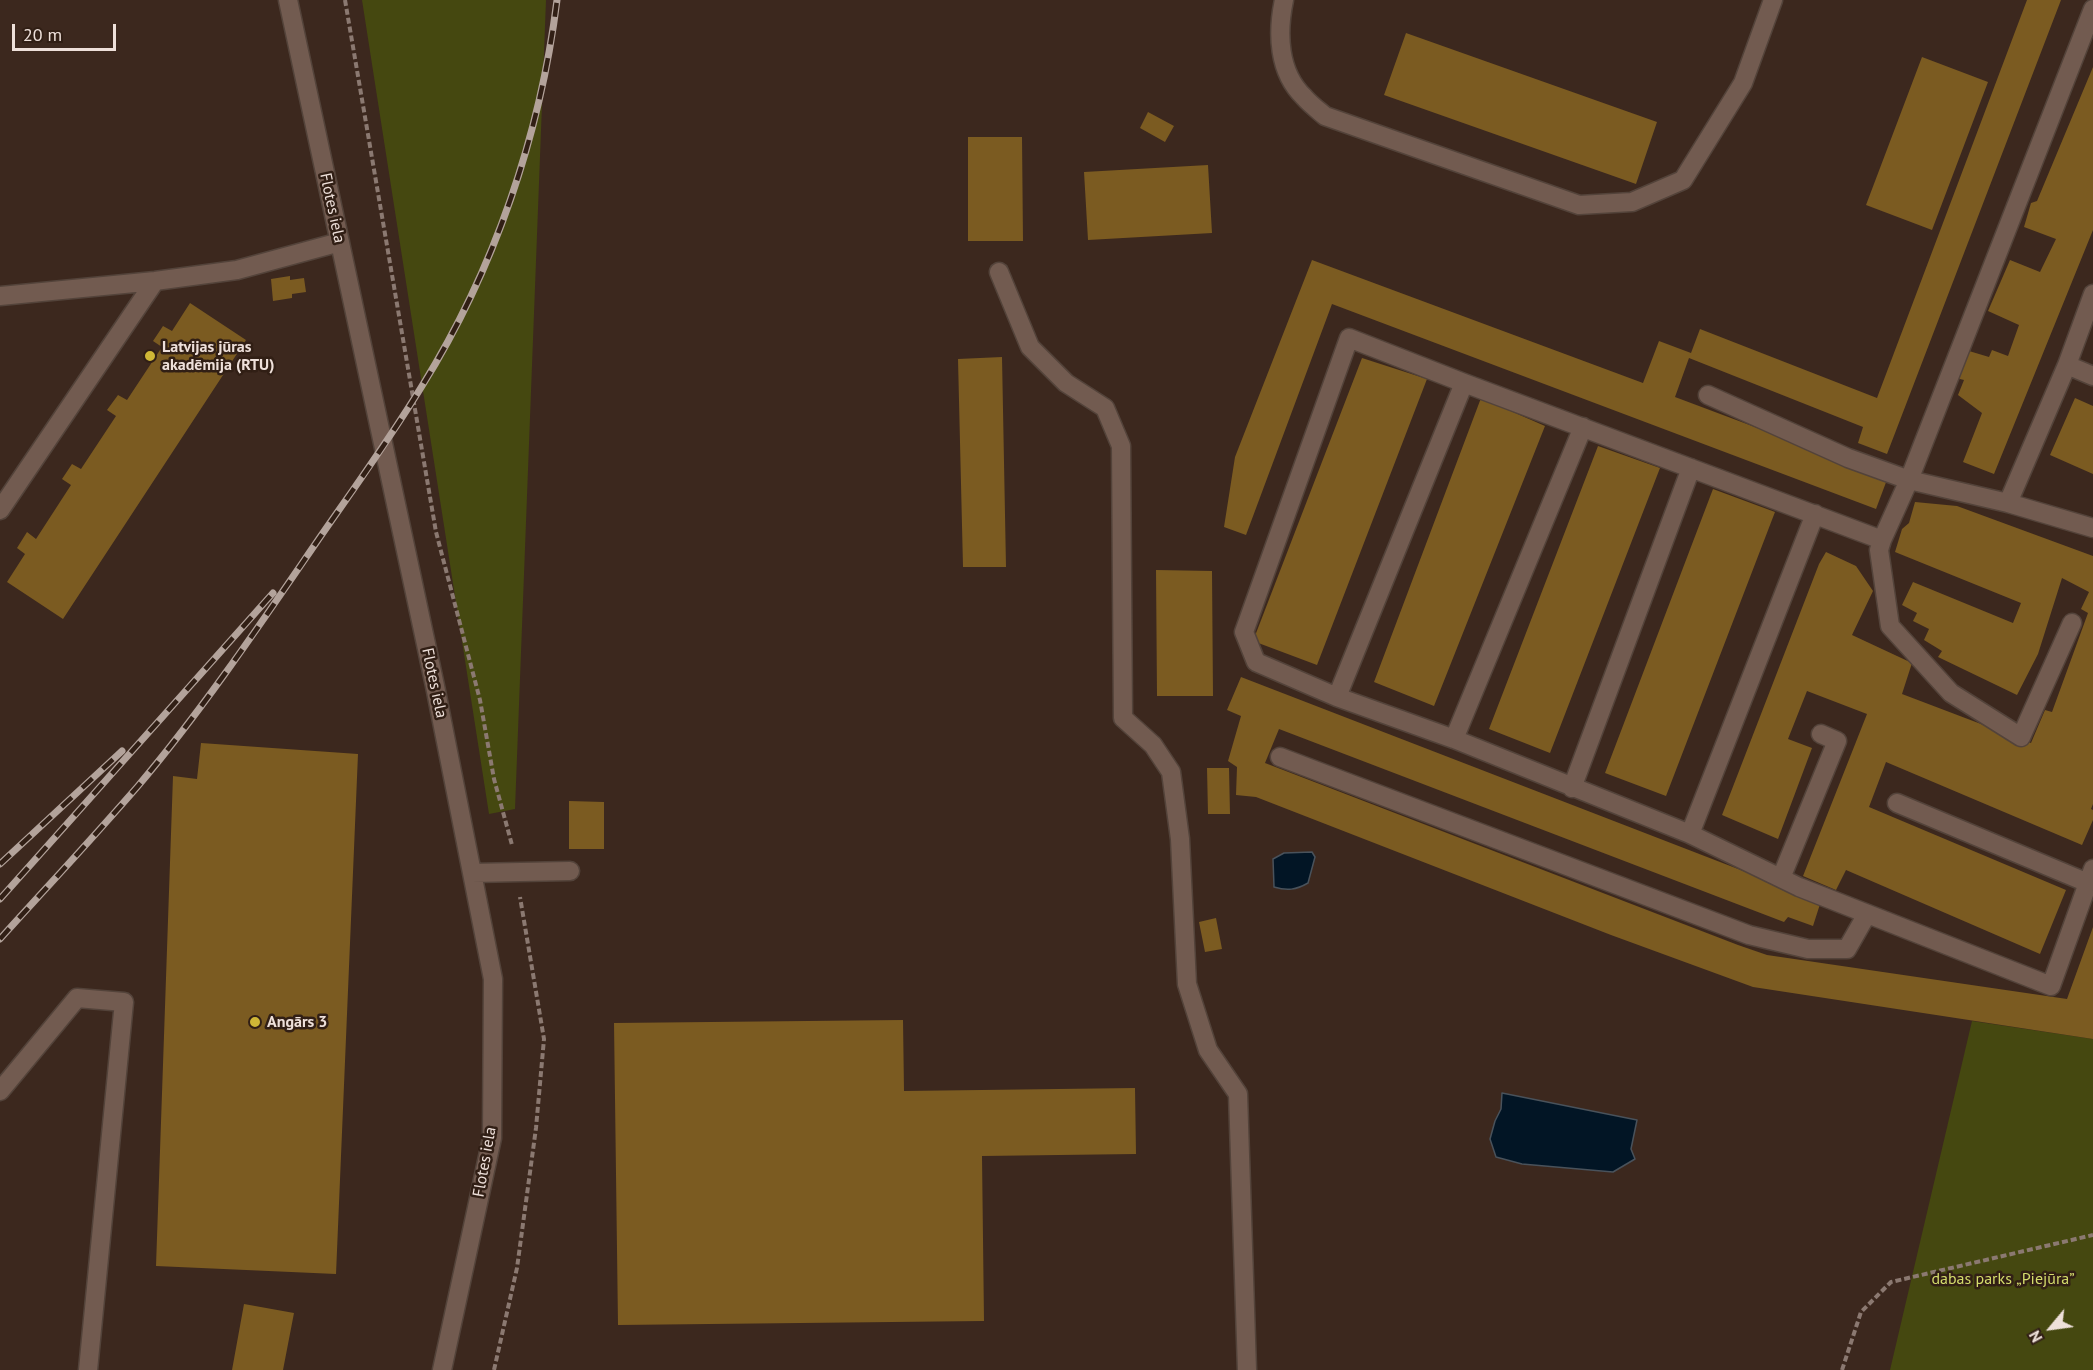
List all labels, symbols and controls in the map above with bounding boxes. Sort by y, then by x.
scale bar [15,12,118,50]
text: 20 m [23,23,62,46]
street label: Flotes iela [315,171,349,245]
place label: Latvijas jūras akadēmija (RTU) [162,337,274,375]
marker: Latvijas jūras akadēmija (RTU) [143,349,157,363]
street label: Flotes iela [417,646,451,720]
place label: Angārs 3 [267,1012,327,1032]
marker: Angārs 3 [248,1015,262,1029]
street label: Flotes iela [469,1125,501,1199]
park label: dabas parks „Piejūra” [1931,1269,2075,1289]
north arrow [2021,1298,2081,1358]
text: N [2024,1327,2047,1346]

